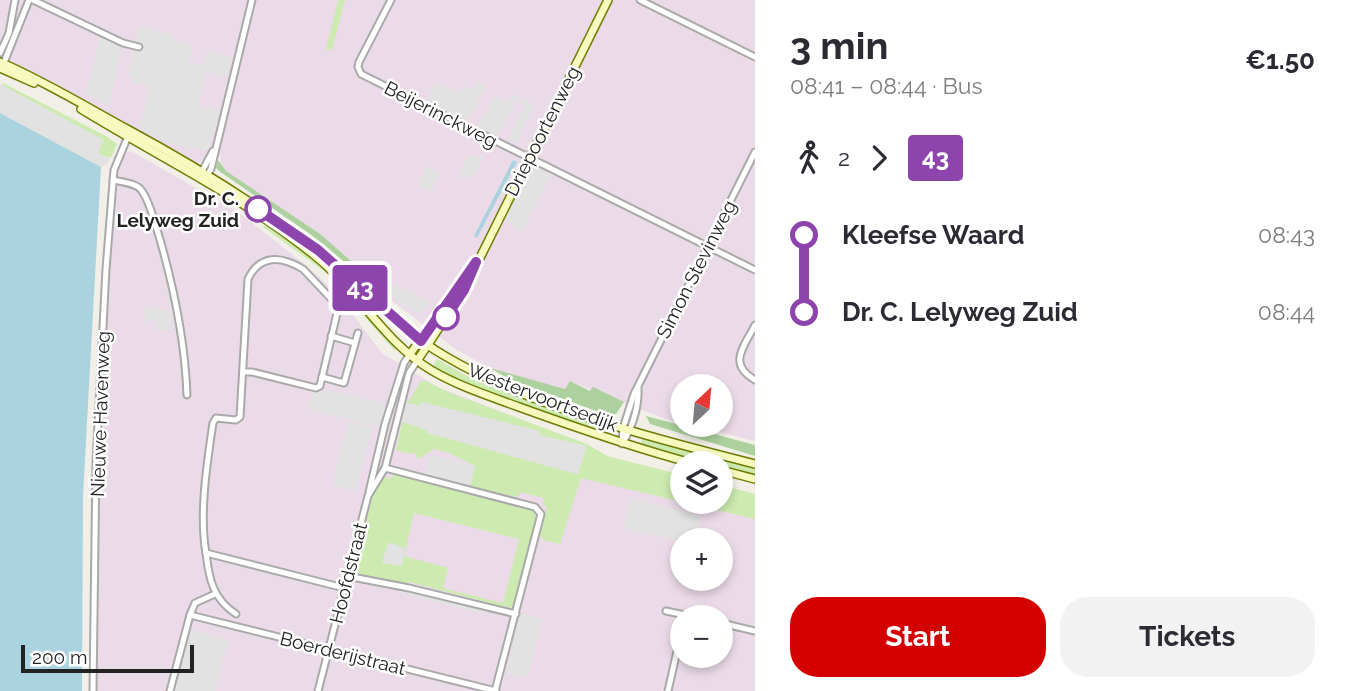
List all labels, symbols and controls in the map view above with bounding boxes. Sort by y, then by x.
text: 3 min [790,23,888,68]
text: €1.50 [1245,45,1315,75]
street label: Driepoortenweg [500,62,584,200]
text: 08:41 – 08:44 · Bus [790,72,983,99]
street label: Beijerinckweg [381,76,501,152]
icon: walk [790,139,828,177]
icon: forward [860,139,898,177]
text: 43 [922,143,949,172]
text: 2 [838,144,850,171]
place label: Dr. C. Lelyweg Zuid [116,187,239,231]
marker: Dr. C. Lelyweg Zuid [245,196,271,222]
street label: Simon Stevinweg [652,196,740,342]
text: Kleefse Waard [842,220,1025,250]
text: 08:43 [1258,221,1315,248]
line badge: 43 [328,265,392,311]
text: 43 [346,273,374,302]
text: Dr. C. Lelyweg Zuid [842,297,1078,327]
text: 08:44 [1258,298,1315,325]
unlabelled marker [433,304,459,330]
street label: Nieuwe Havenweg [86,331,114,497]
street label: Westervoortsedijk [465,358,621,436]
north arrow [670,374,733,438]
map controls [670,374,733,668]
button: layers [670,451,733,514]
street label: Hoofdstraat [325,520,371,626]
button: + [670,528,733,591]
button: Start [790,597,1046,677]
button: Tickets [1060,597,1315,677]
button: − [670,605,733,668]
street label: Boerderijstraat [278,627,409,679]
scale bar [21,642,194,674]
text: 200 m [32,646,87,668]

